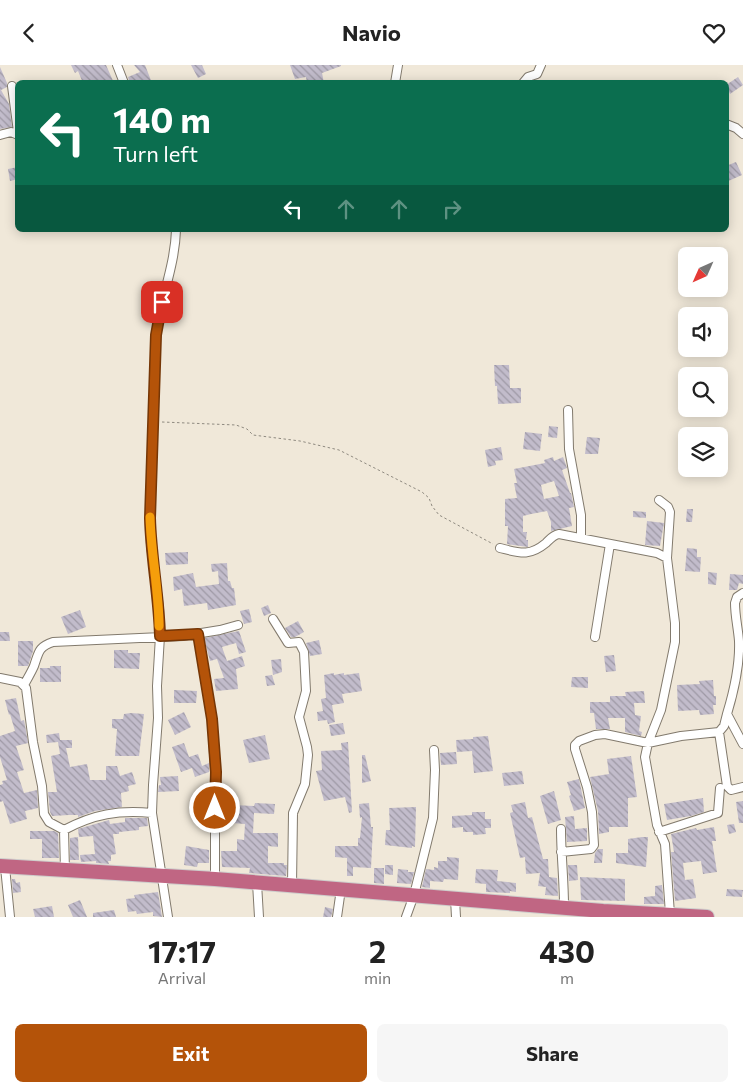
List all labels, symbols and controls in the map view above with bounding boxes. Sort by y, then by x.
icon: back [15,19,43,47]
text: Navio [342,19,401,46]
icon: heart [700,19,728,47]
text: 140 m [113,97,211,140]
icon: left [30,100,95,165]
text: Turn left [113,140,198,167]
icon: left [279,195,307,223]
icon: ahead [332,195,360,223]
icon: ahead [385,195,413,223]
icon: right [438,195,466,223]
north arrow [678,247,728,297]
map controls [678,247,728,477]
pin [141,281,183,323]
icon: arrive [148,288,176,316]
button: sound [678,307,728,357]
button: search [678,367,728,417]
button: layers [678,427,728,477]
position arrow [188,781,240,833]
text: 17:17 [148,932,216,969]
text: 2 [369,932,386,969]
text: 430 [539,932,595,969]
text: Arrival [158,968,206,987]
text: min [364,968,391,987]
text: m [560,968,574,987]
button: Exit [15,1024,367,1082]
button: Share [377,1024,728,1082]

